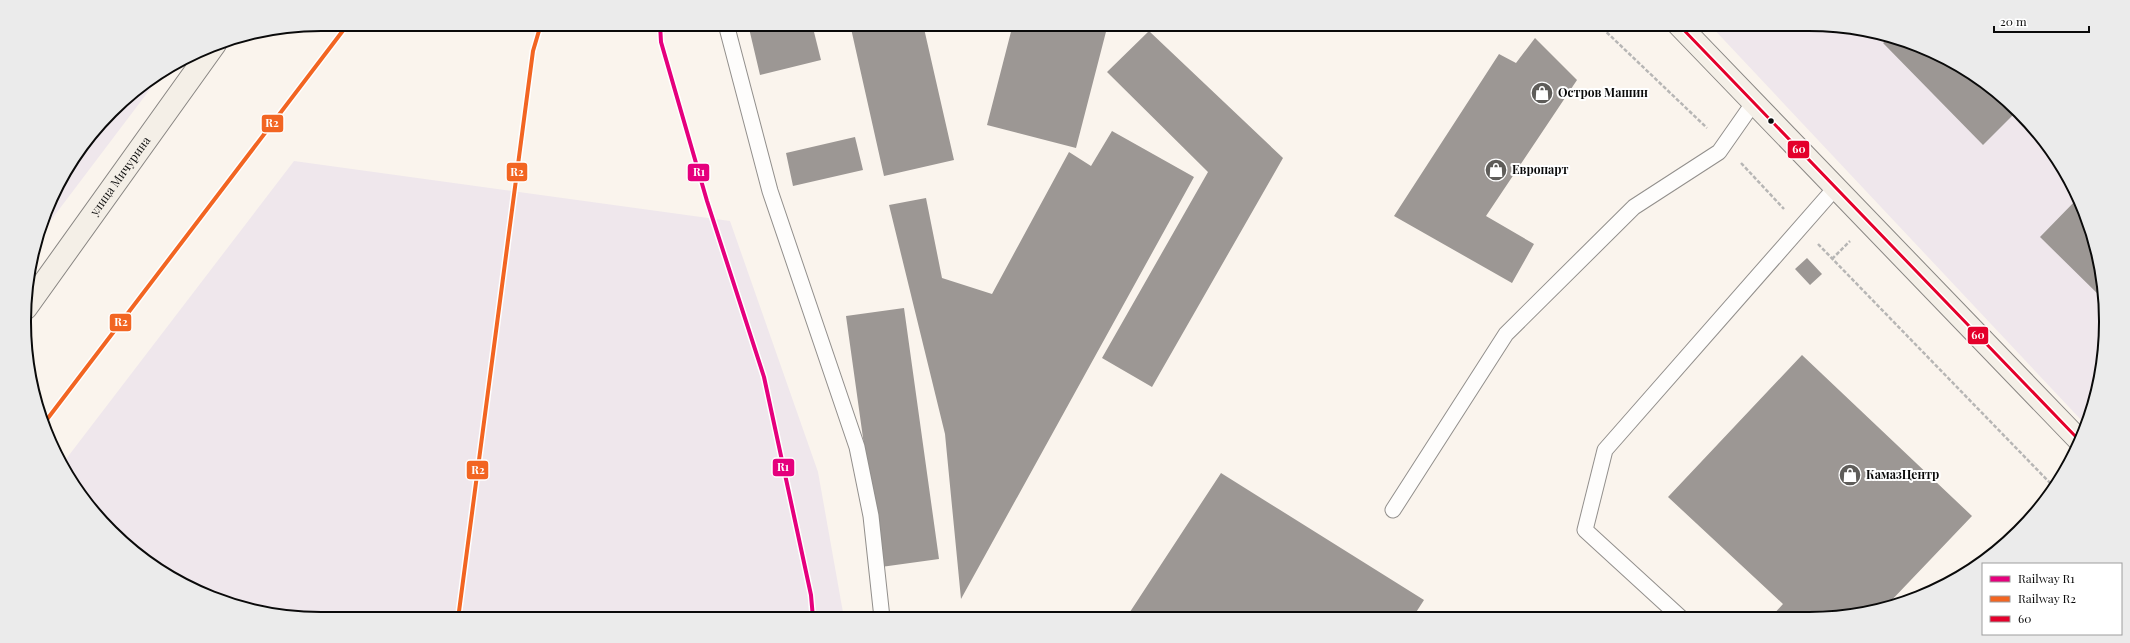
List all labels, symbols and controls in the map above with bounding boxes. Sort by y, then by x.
scale bar [1994,8,2089,34]
text: 20 m [2000,13,2027,29]
shop icon: Остров Машин [1529,80,1555,106]
place label: Остров Машин [1558,84,1648,100]
line badge: R2 [261,114,284,133]
text: R2 [265,115,279,130]
unlabelled marker [1766,116,1776,126]
street label: улица Мичурина [85,133,153,219]
line badge: 60 [1787,140,1810,159]
text: 60 [1792,141,1806,156]
shop icon: Европарт [1483,157,1509,183]
place label: Европарт [1512,161,1569,177]
line badge: R2 [506,162,528,182]
line badge: R1 [687,163,710,182]
text: R2 [510,164,524,179]
text: R1 [693,164,705,179]
line badge: R2 [109,313,132,332]
text: R2 [114,314,128,329]
line badge: 60 [1967,326,1989,345]
text: 60 [1971,327,1985,342]
line badge: R1 [772,458,795,477]
text: R1 [777,459,789,474]
line badge: R2 [466,460,489,480]
text: R2 [471,462,485,477]
shop icon: КамазЦентр [1837,462,1863,488]
place label: КамазЦентр [1866,466,1939,482]
legend [1982,563,2122,635]
text: Railway R1 [2018,570,2075,586]
text: Railway R2 [2018,590,2076,606]
text: 60 [2018,610,2031,626]

